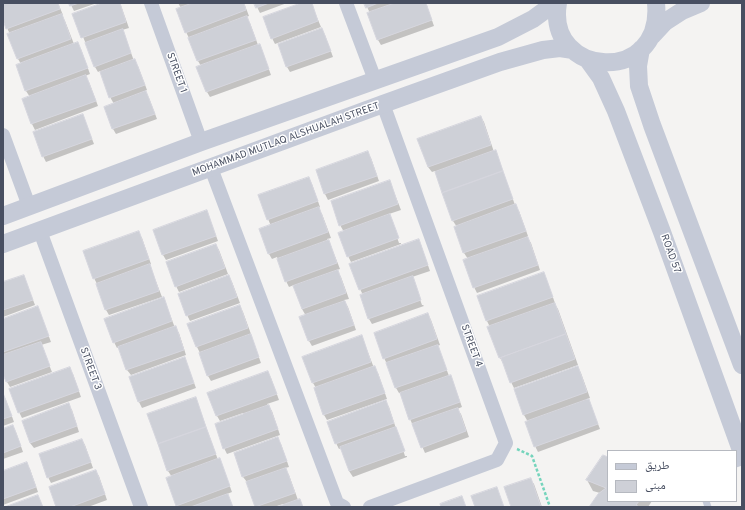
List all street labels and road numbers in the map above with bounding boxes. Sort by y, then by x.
street label: STREET 1 [163,51,189,95]
street label: MOHAMMAD MUTLAQ ALSHUALAH STREET [191,100,381,180]
street label: ROAD 57 [657,233,683,275]
street label: STREET 4 [458,323,484,369]
street label: STREET 3 [77,346,103,392]

